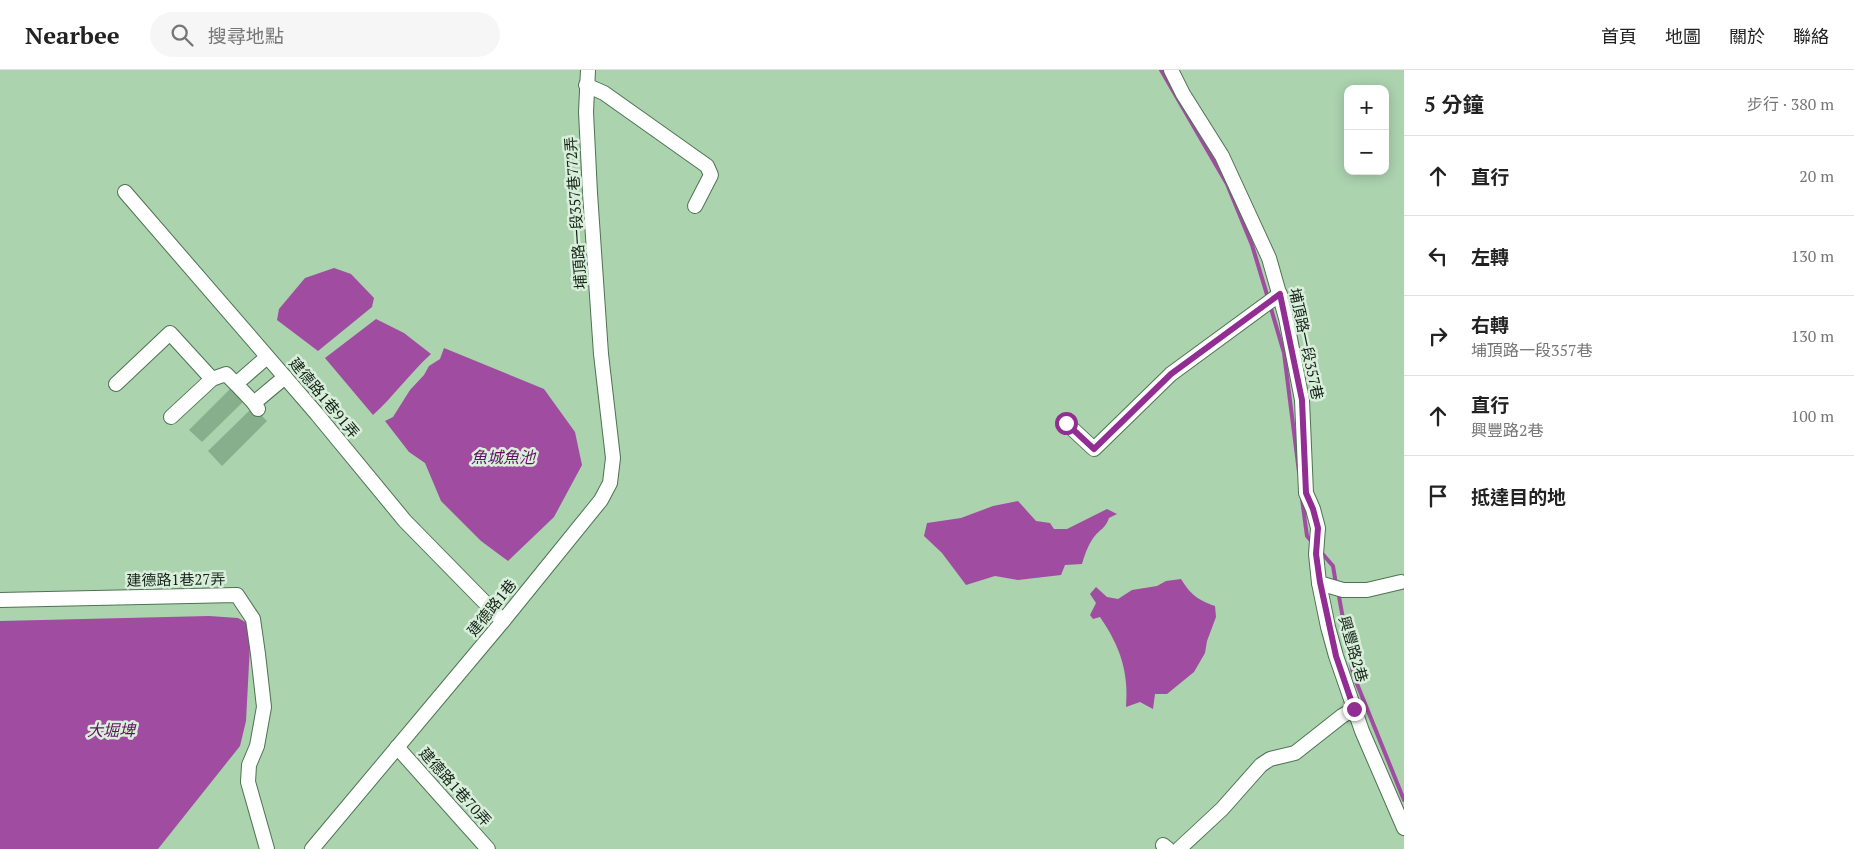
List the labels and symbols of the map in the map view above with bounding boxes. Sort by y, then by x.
street label: 埔頂路一段357巷772弄 [560,136,590,290]
street label: 埔頂路一段357巷 [1285,286,1329,402]
street label: 建德路1巷91弄 [285,353,364,442]
route start [1055,412,1078,435]
water label: 魚城魚池 [471,446,537,468]
street label: 建德路1巷27弄 [126,568,226,590]
street label: 建德路1巷 [462,575,520,640]
street label: 興豐路2巷 [1335,613,1373,684]
route end [1343,698,1366,721]
water label: 大堀埤 [87,719,137,741]
street label: 建德路1巷70弄 [415,743,496,830]

